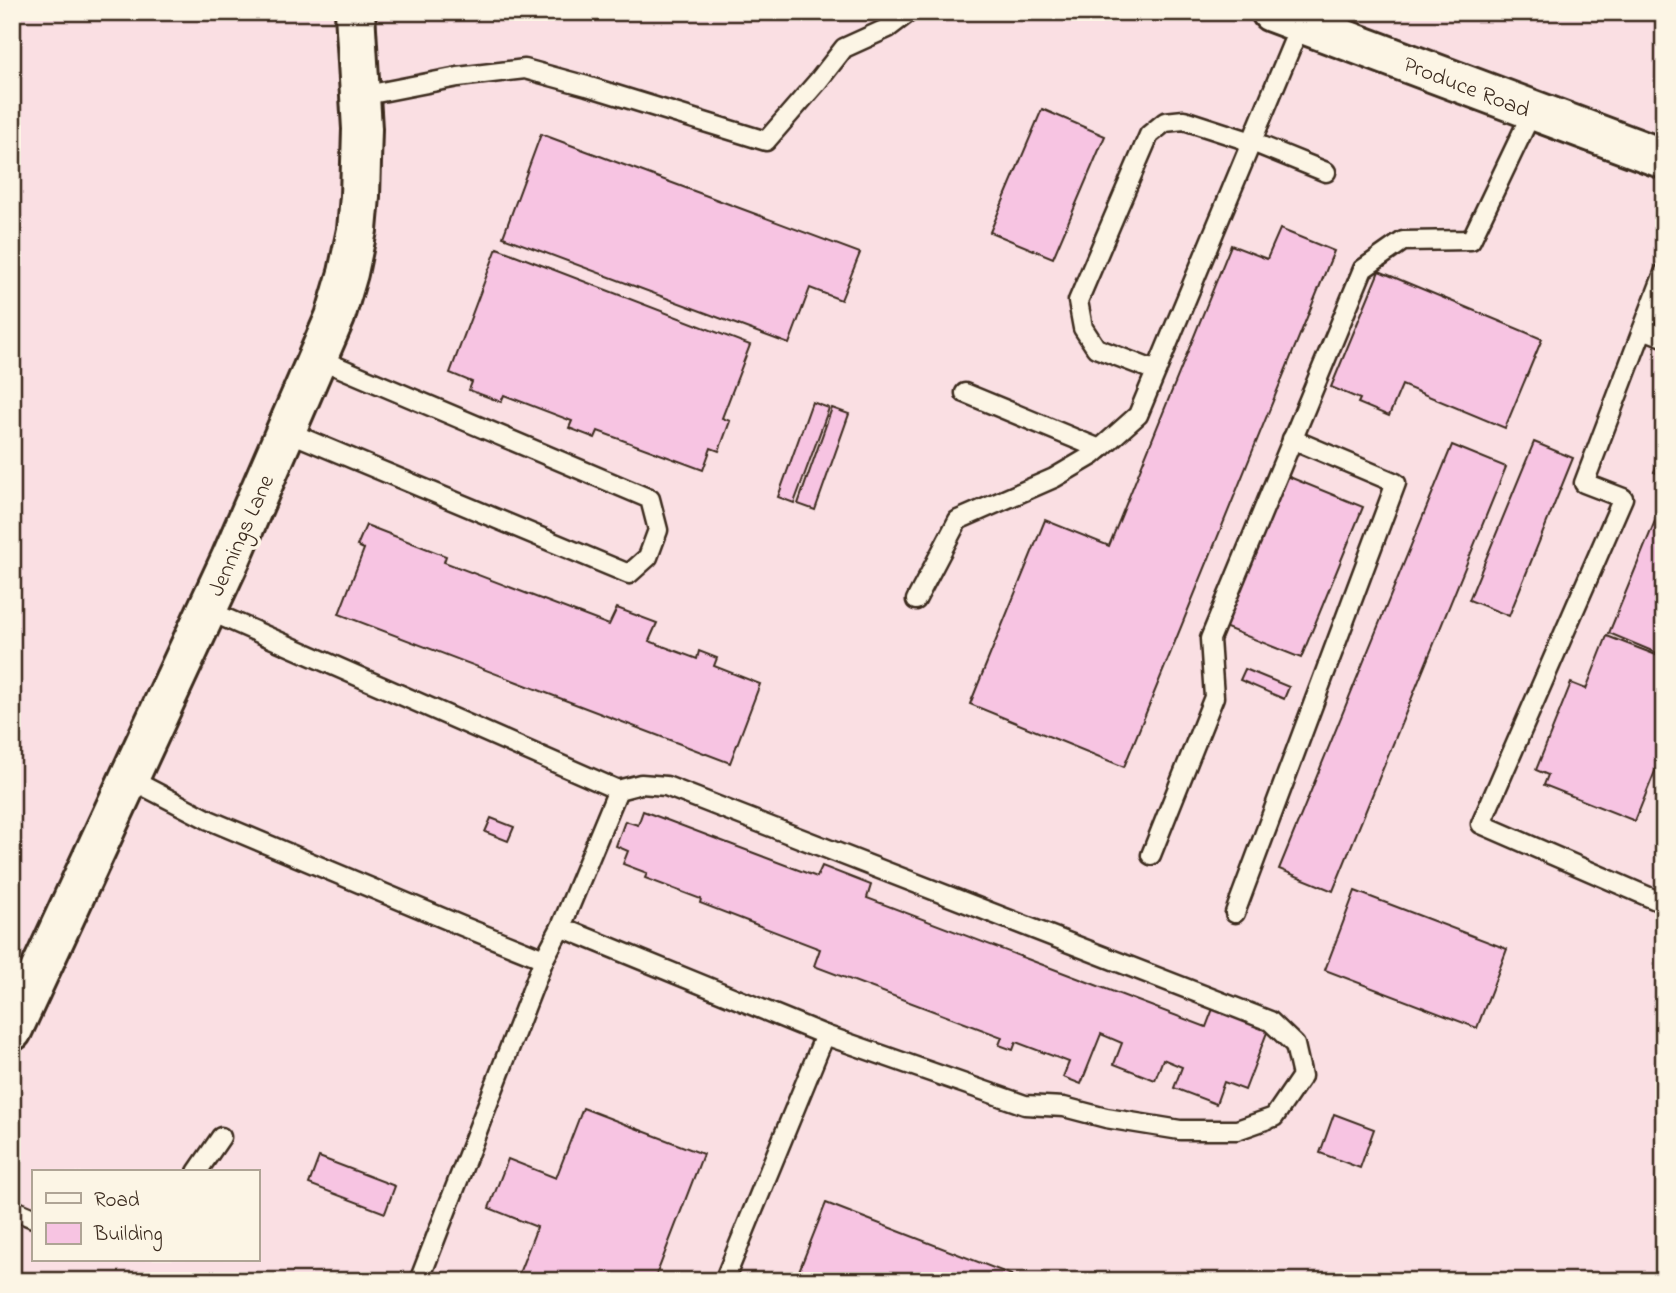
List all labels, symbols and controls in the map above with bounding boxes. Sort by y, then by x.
street label: Produce Road [1398,49,1534,128]
street label: Jennings Lane [201,469,285,603]
legend [32,1170,259,1262]
text: Road [94,1186,140,1216]
text: Building [93,1220,163,1252]

